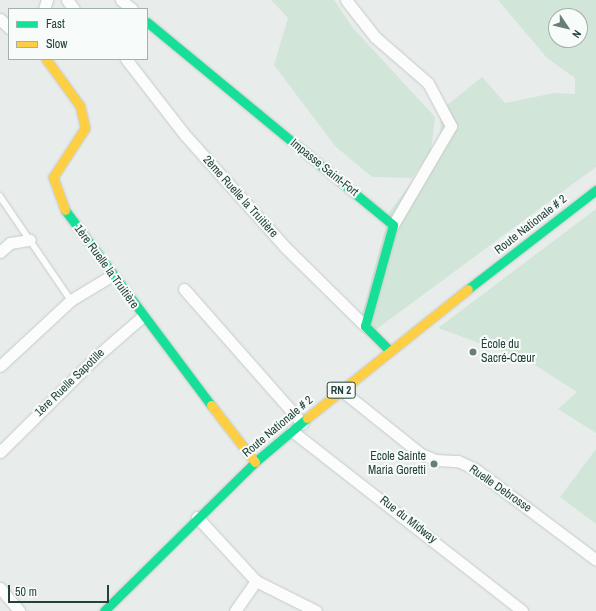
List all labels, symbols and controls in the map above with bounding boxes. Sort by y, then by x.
legend [8,8,148,60]
north arrow [548,8,588,48]
text: Fast [46,16,65,32]
text: N [569,28,585,41]
text: Slow [46,36,67,52]
street label: Impasse Saint-Fort [287,136,361,200]
street label: 2ème Ruelle la Truitière [199,153,281,241]
street label: Route Nationale # 2 [492,192,570,258]
street label: 1ère Ruelle la Truitière [71,222,141,312]
place label: École du Sacré-Cœur [481,338,535,366]
street label: 1ère Ruelle Sapotille [32,346,108,420]
marker: École du Sacré-Cœur [468,347,478,357]
road number: RN 2 [326,381,356,399]
street label: Route Nationale # 2 [240,393,316,461]
place label: Ecole Sainte Maria Goretti [368,450,426,478]
marker: Ecole Sainte Maria Goretti [429,459,439,469]
street label: Ruelle Debrosse [466,462,534,516]
street label: Rue du Midway [377,493,439,547]
scale bar [10,577,111,603]
text: 50 m [15,584,37,600]

